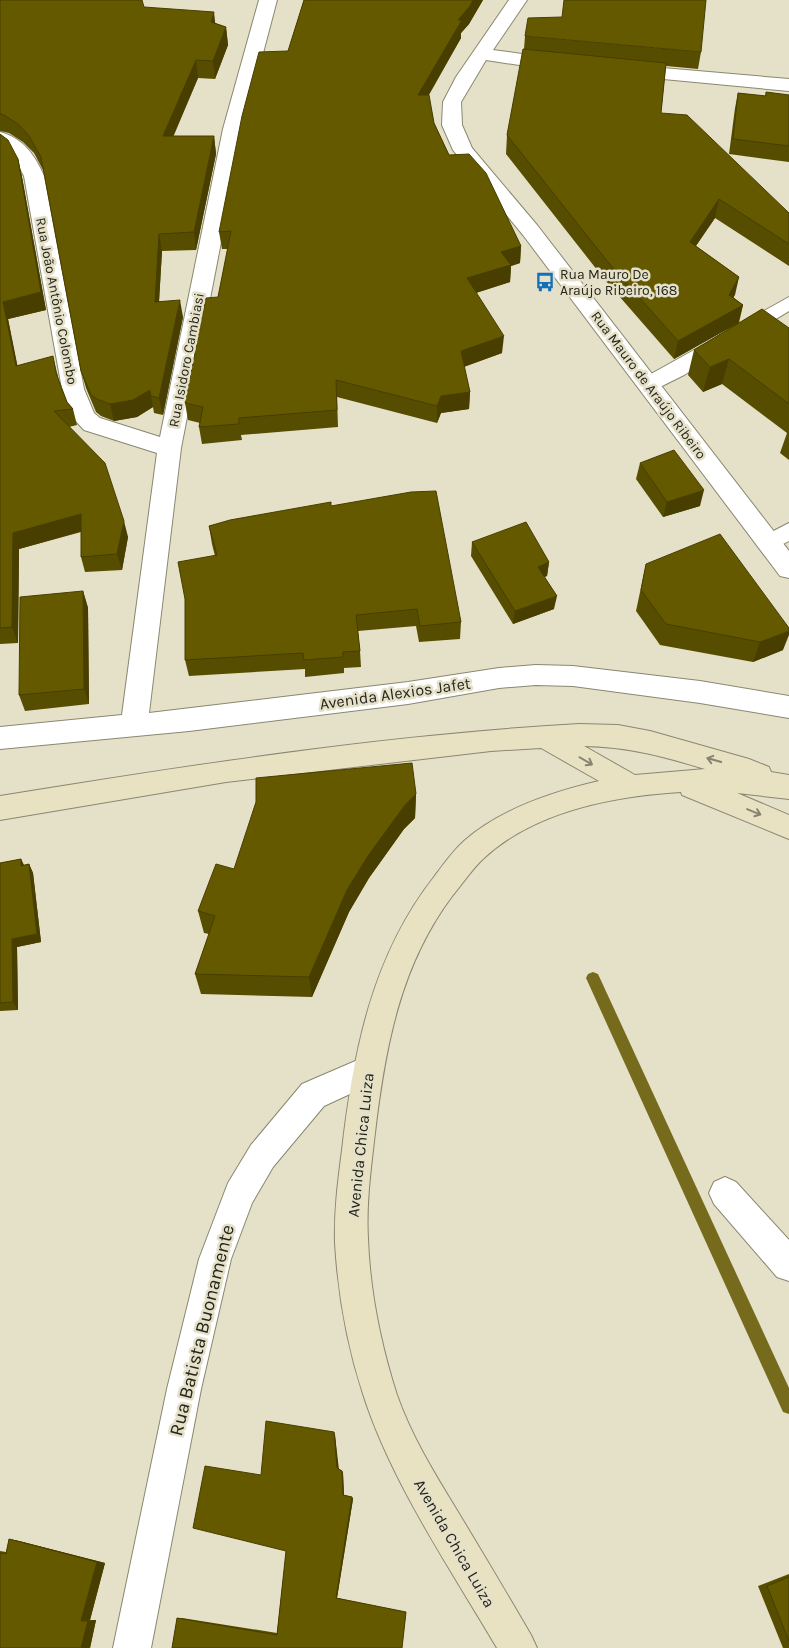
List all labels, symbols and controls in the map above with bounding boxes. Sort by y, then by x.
street label: Rua João Antônio Colombo [32,216,81,386]
place label: Rua Mauro De Araújo Ribeiro, 168 [560,266,677,299]
bus stop icon: Rua Mauro De Araújo Ribeiro, 168 [534,271,556,293]
street label: Rua Isidoro Cambiasi [165,291,208,429]
street label: Rua Mauro de Araújo Ribeiro [587,308,710,463]
street label: Avenida Alexios Jafet [318,673,472,714]
one-way arrow [707,755,723,764]
one-way arrow [579,757,593,767]
one-way arrow [746,808,761,818]
street label: Avenida Chica Luiza [343,1072,378,1218]
street label: Rua Batista Buonamente [165,1222,239,1438]
street label: Avenida Chica Luiza [410,1476,499,1611]

